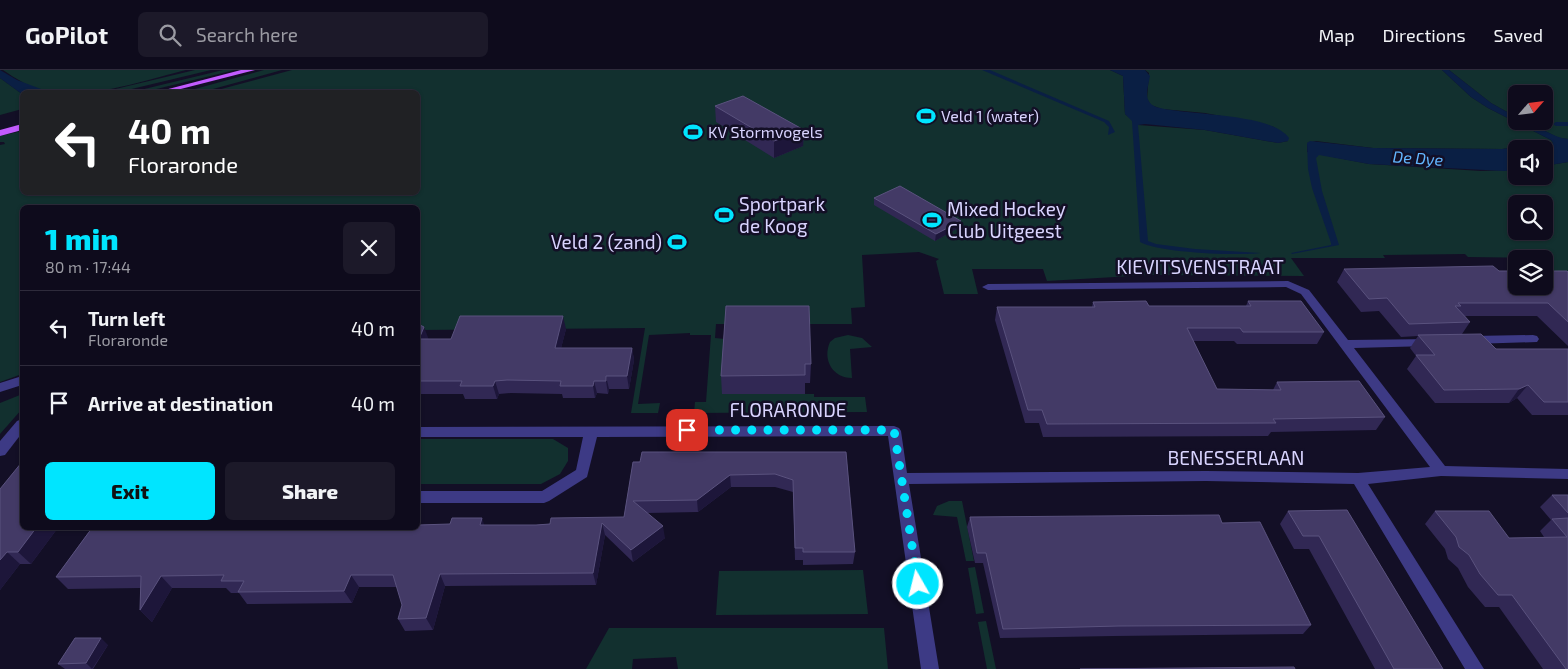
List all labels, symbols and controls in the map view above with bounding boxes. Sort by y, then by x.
search box [138,12,488,57]
text: GoPilot [25,20,108,49]
icon: search [156,21,184,49]
text: Search here [196,23,298,46]
text: Map [1318,24,1355,46]
text: Directions [1383,24,1466,46]
text: Saved [1494,24,1543,46]
north arrow [1508,85,1552,130]
map controls [1508,85,1553,295]
sports icon: Veld 1 (water) [915,105,937,127]
place label: Veld 1 (water) [941,106,1039,125]
text: 40 m [128,109,211,151]
icon: left [45,110,110,175]
sports icon: KV Stormvogels [682,121,704,143]
place label: KV Stormvogels [708,122,823,141]
button: sound [1508,140,1553,185]
water label: De Dye [1392,146,1444,170]
text: Floraronde [128,151,238,177]
place label: Sportpark de Koog [739,192,825,237]
button: search [1508,195,1553,240]
place label: Mixed Hockey Club Uitgeest [947,197,1066,242]
sports icon: Sportpark de Koog [713,204,735,226]
sports icon: Mixed Hockey Club Uitgeest [921,209,943,231]
text: 1 min [45,220,119,256]
button: close [343,222,395,274]
place label: Veld 2 (zand) [551,230,662,253]
sports icon: Veld 2 (zand) [666,231,688,253]
button: layers [1508,250,1553,295]
street label: KIEVITSVENSTRAAT [1116,255,1284,278]
text: 80 m · 17:44 [45,257,131,276]
text: Turn left [88,307,165,330]
icon: left [45,314,73,342]
text: 40 m [351,317,395,340]
text: Floraronde [88,330,168,349]
icon: arrive [45,389,73,417]
text: Arrive at destination [88,392,273,415]
text: 40 m [351,392,395,415]
street label: FLORARONDE [729,398,847,421]
pin [666,409,708,451]
icon: arrive [673,416,701,444]
street label: BENESSERLAAN [1168,446,1304,469]
button: Exit [45,462,215,520]
button: Share [225,462,395,520]
position arrow [891,557,943,609]

